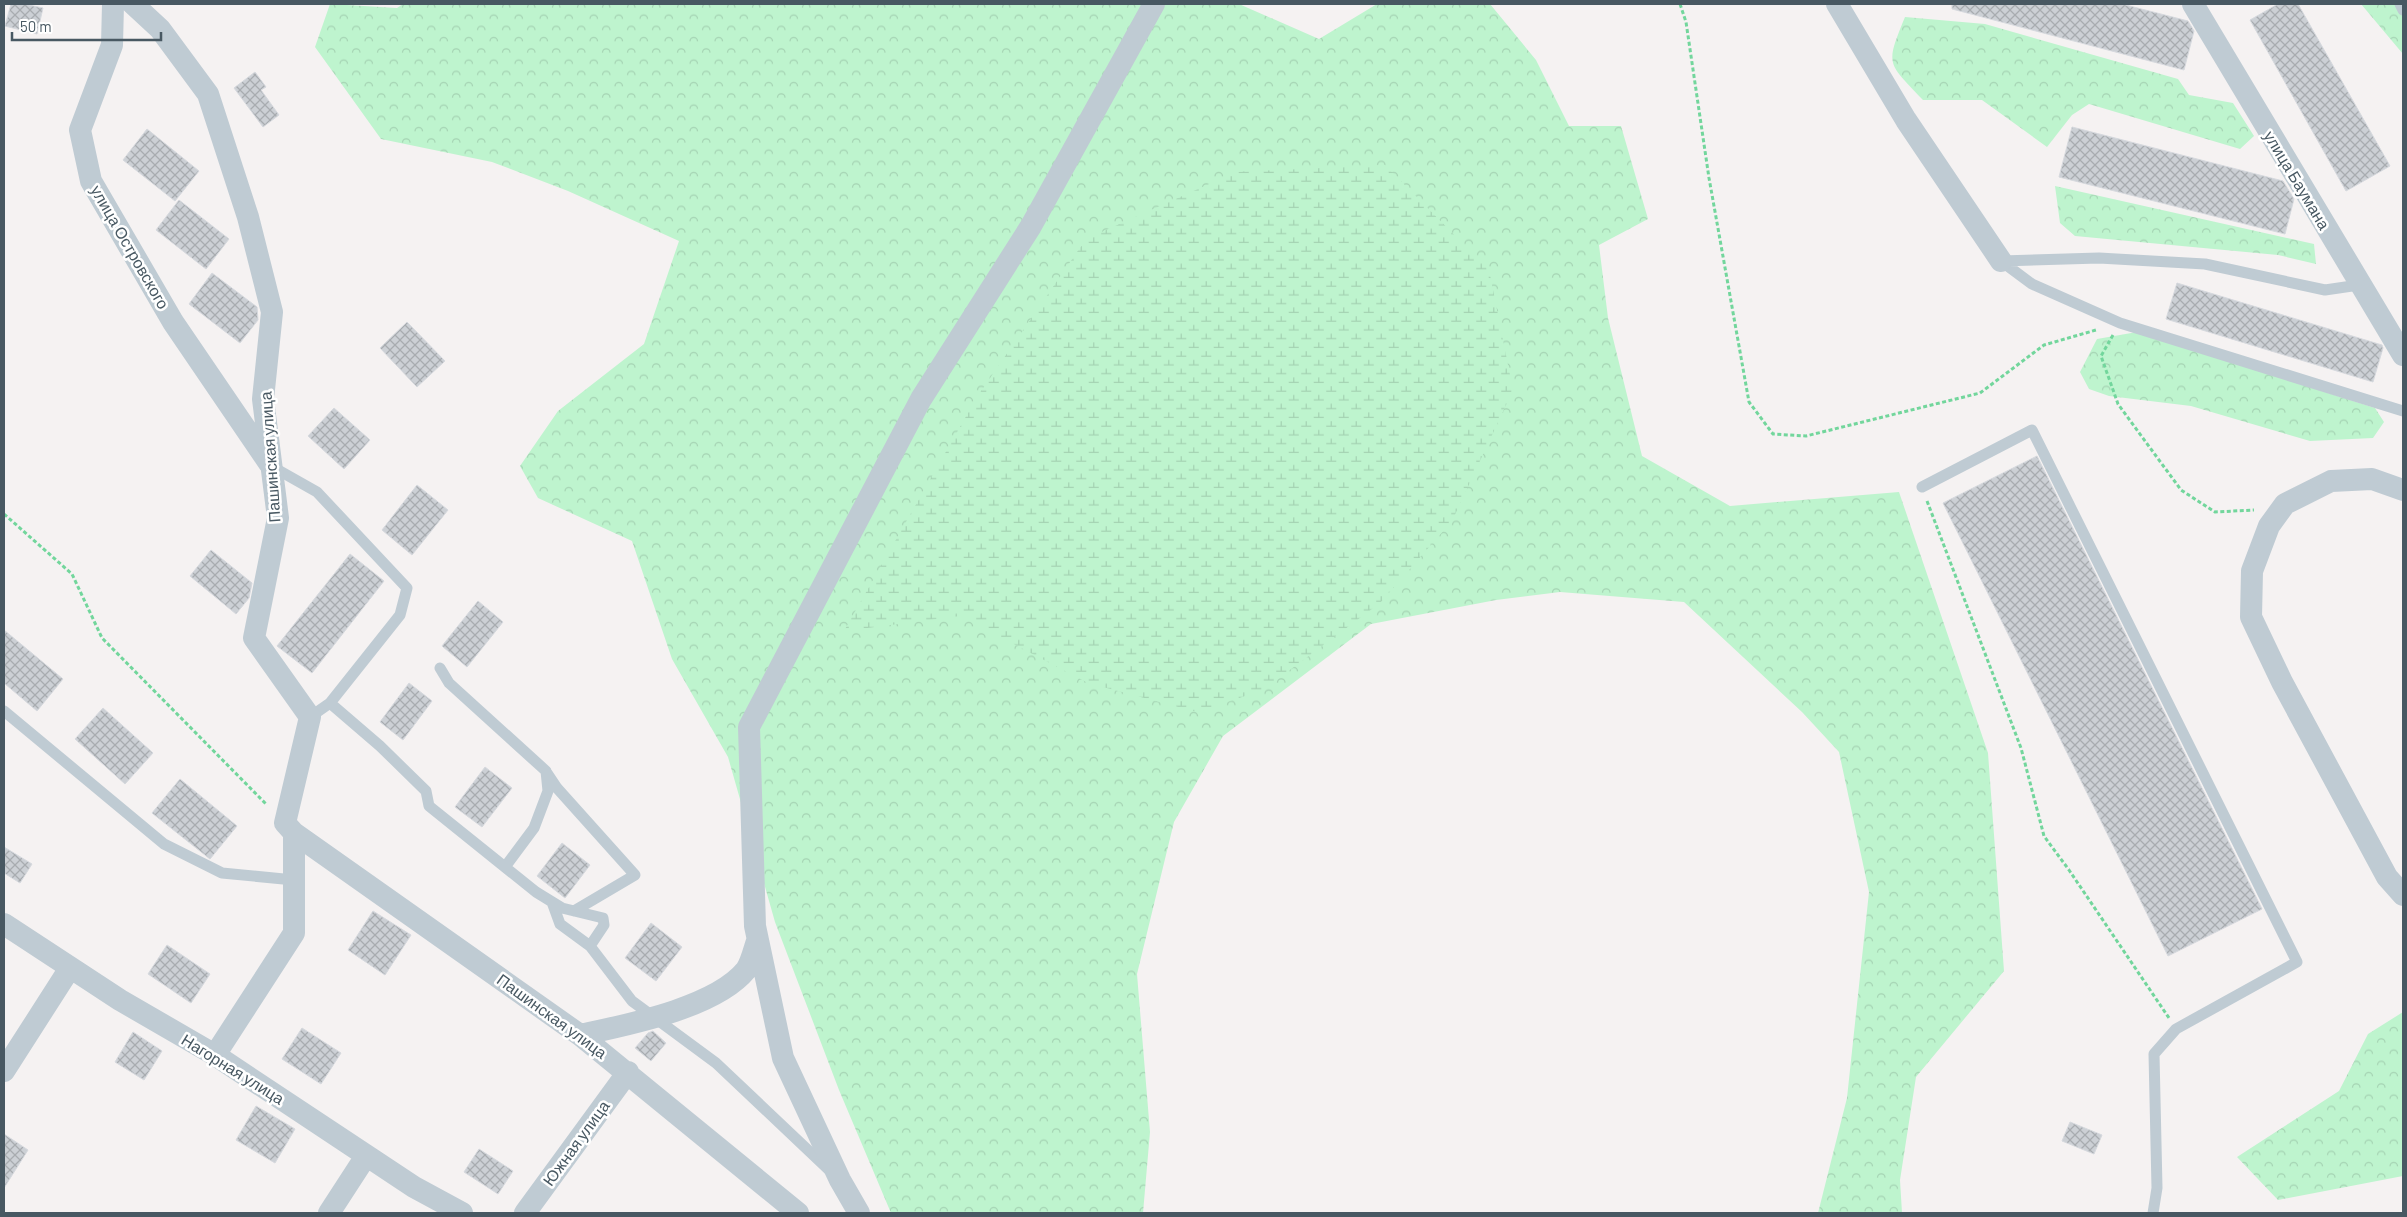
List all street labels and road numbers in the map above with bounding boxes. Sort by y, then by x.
street label: улица Баумана [2260,127,2334,233]
street label: улица Островского [87,182,174,312]
street label: Пашинская улица [255,391,284,523]
street label: Пашинская улица [494,969,611,1062]
street label: Нагорная улица [178,1029,288,1108]
street label: Южная улица [538,1096,613,1189]

